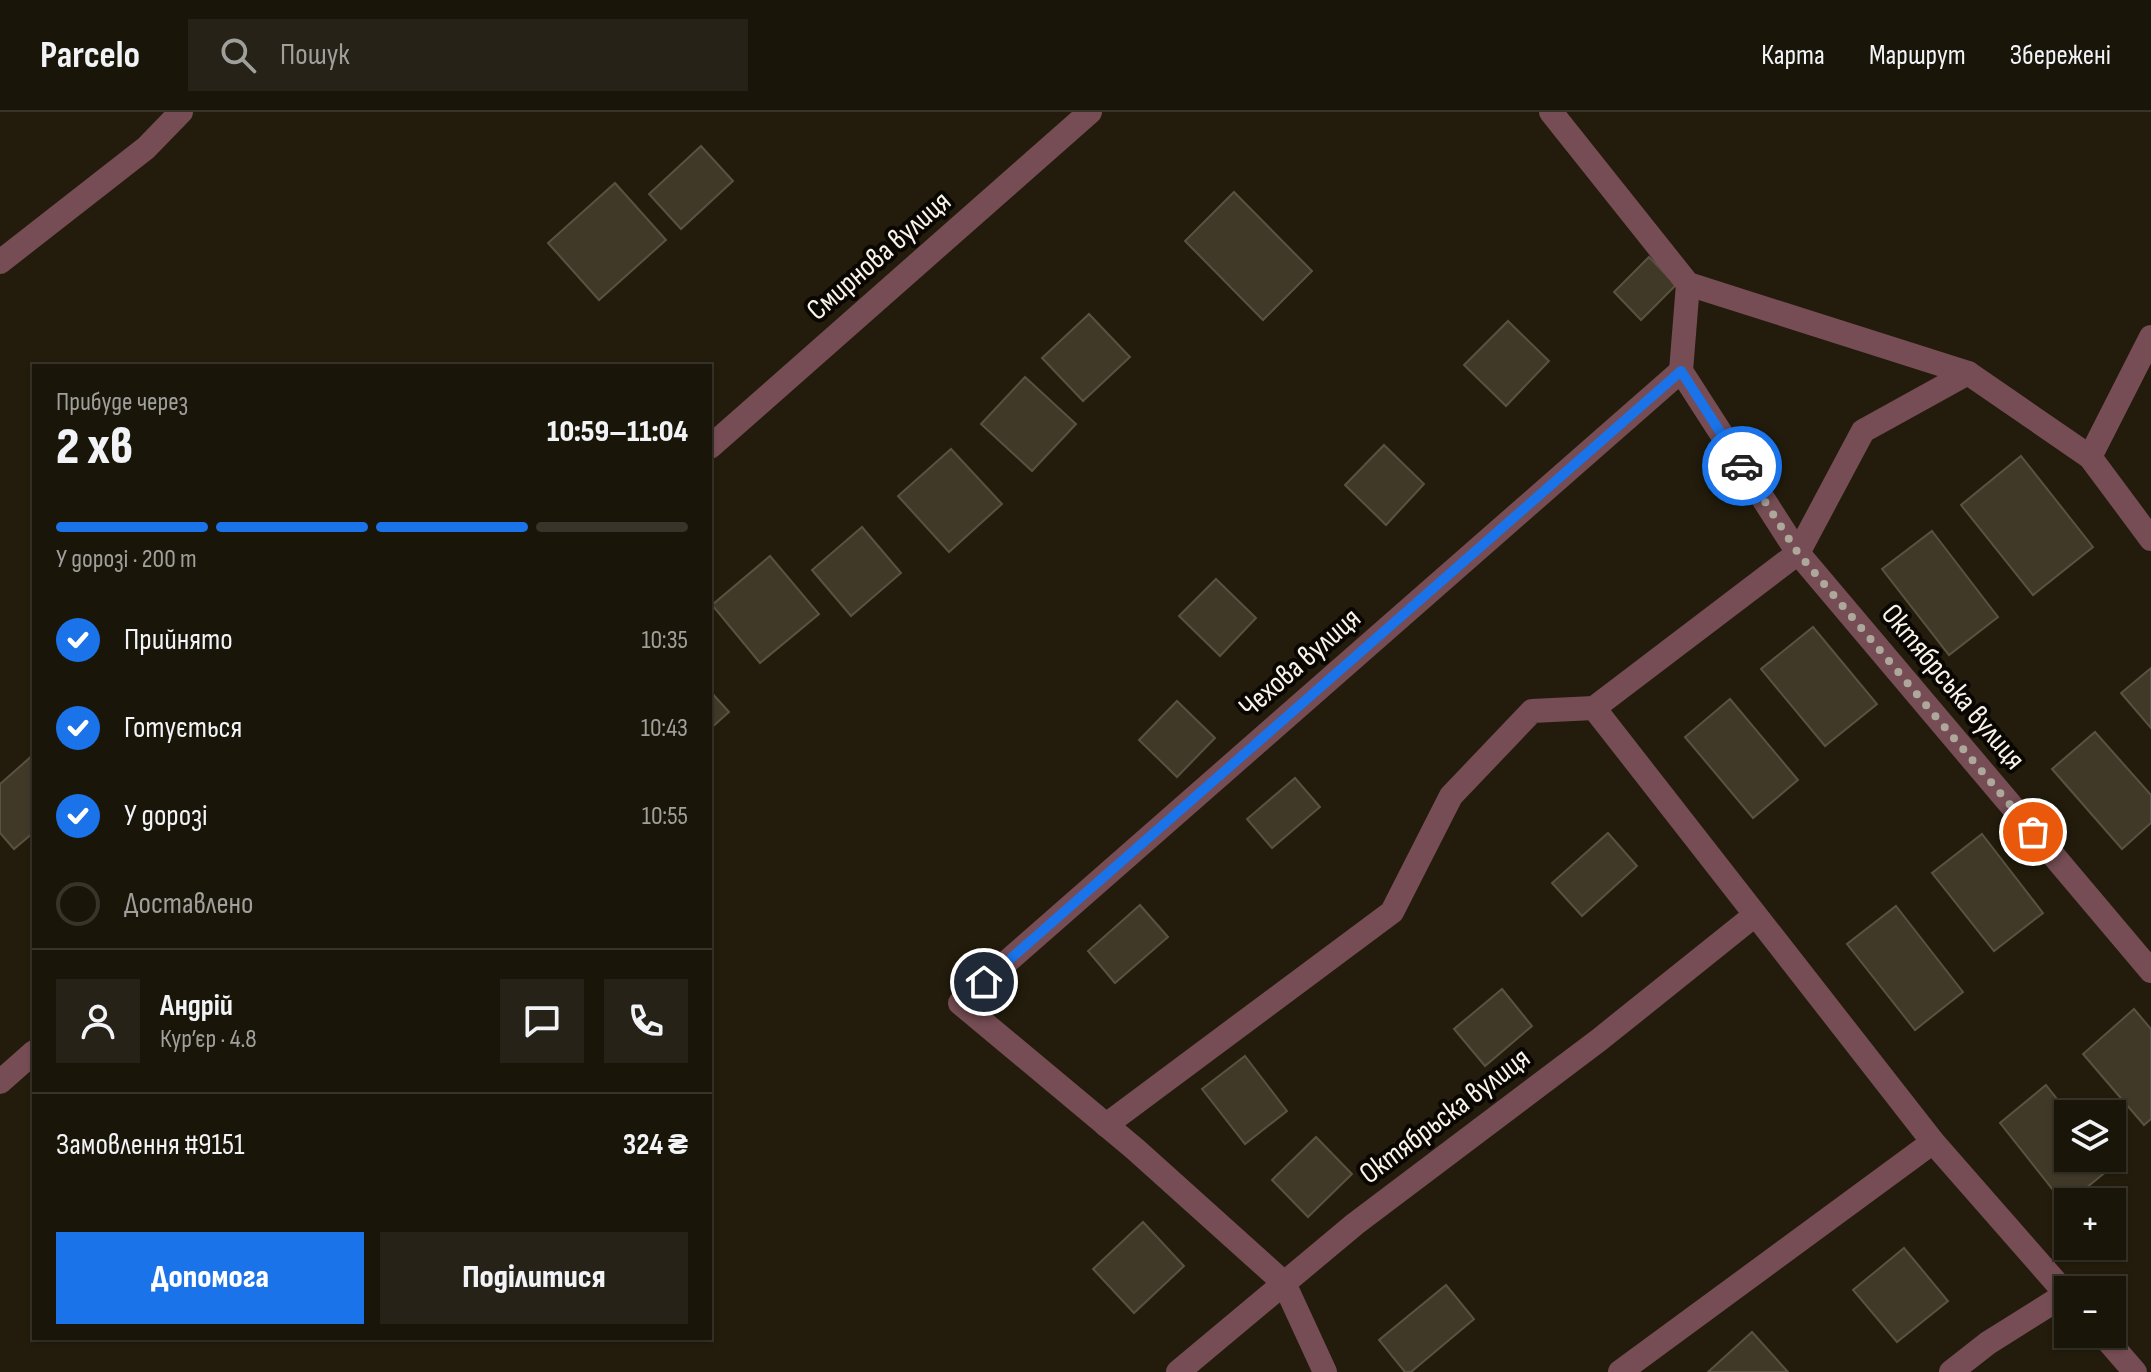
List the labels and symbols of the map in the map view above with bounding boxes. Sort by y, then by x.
street label: Смирнова вулиця [800,184,958,328]
courier [1702,426,1782,506]
street label: Октябрська вулиця [1873,597,2033,777]
street label: Чехова вулиця [1232,600,1368,726]
pin [1999,798,2067,866]
pin [950,948,1018,1016]
street label: Октябрьска вулиця [1353,1040,1537,1192]

